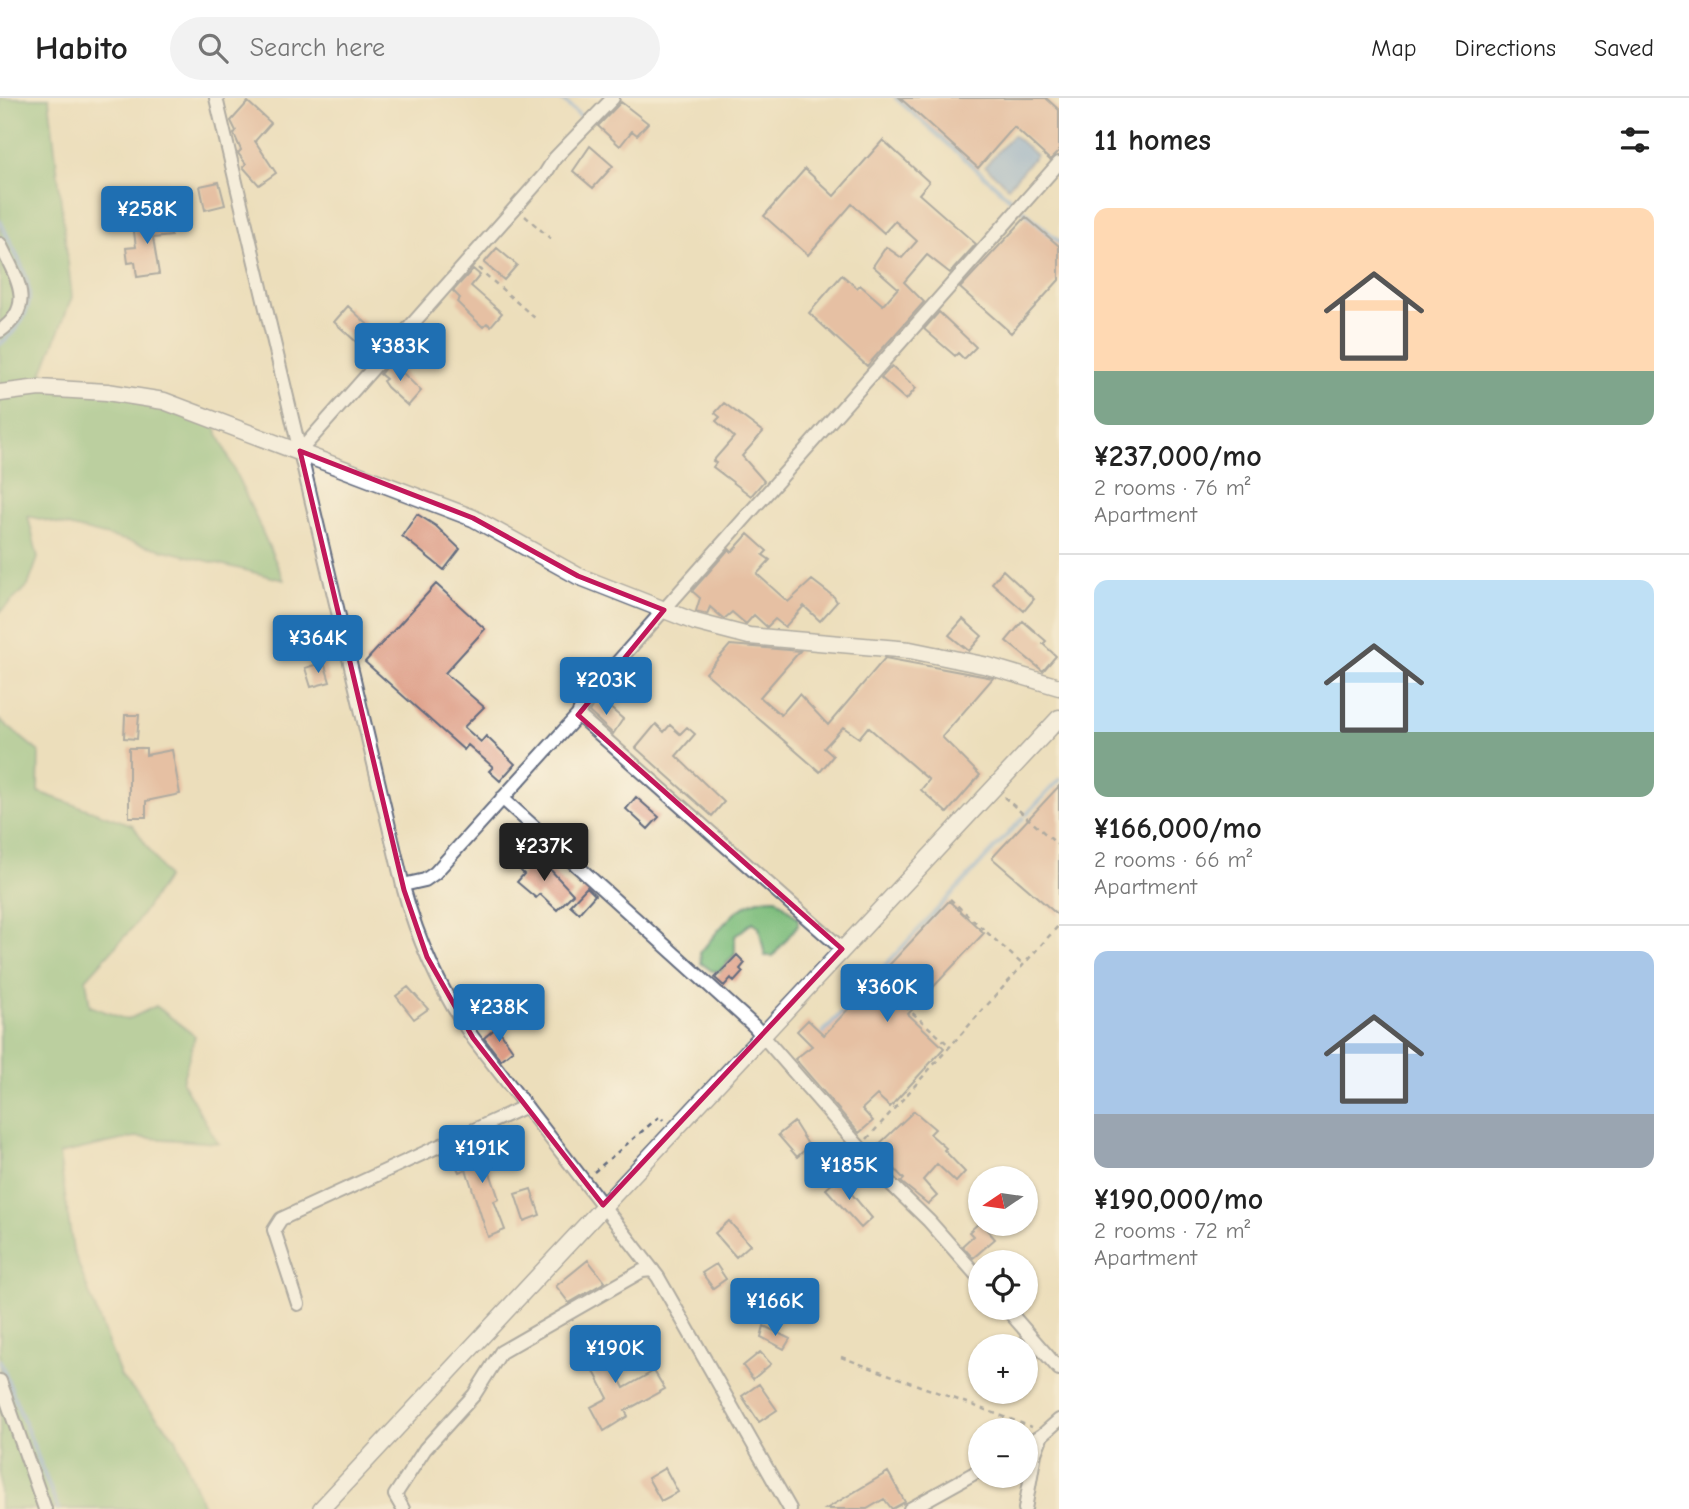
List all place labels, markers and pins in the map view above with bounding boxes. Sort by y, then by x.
pin: ¥258K [98,186,196,246]
pin: ¥383K [351,324,449,383]
pin: ¥364K [269,616,367,675]
pin: ¥203K [557,658,655,717]
pin: ¥237K [495,824,593,883]
pin: ¥360K [838,964,936,1024]
pin: ¥238K [450,984,548,1044]
pin: ¥191K [433,1126,531,1185]
pin: ¥185K [800,1142,898,1202]
pin: ¥166K [726,1278,824,1338]
pin: ¥190K [566,1326,664,1385]

